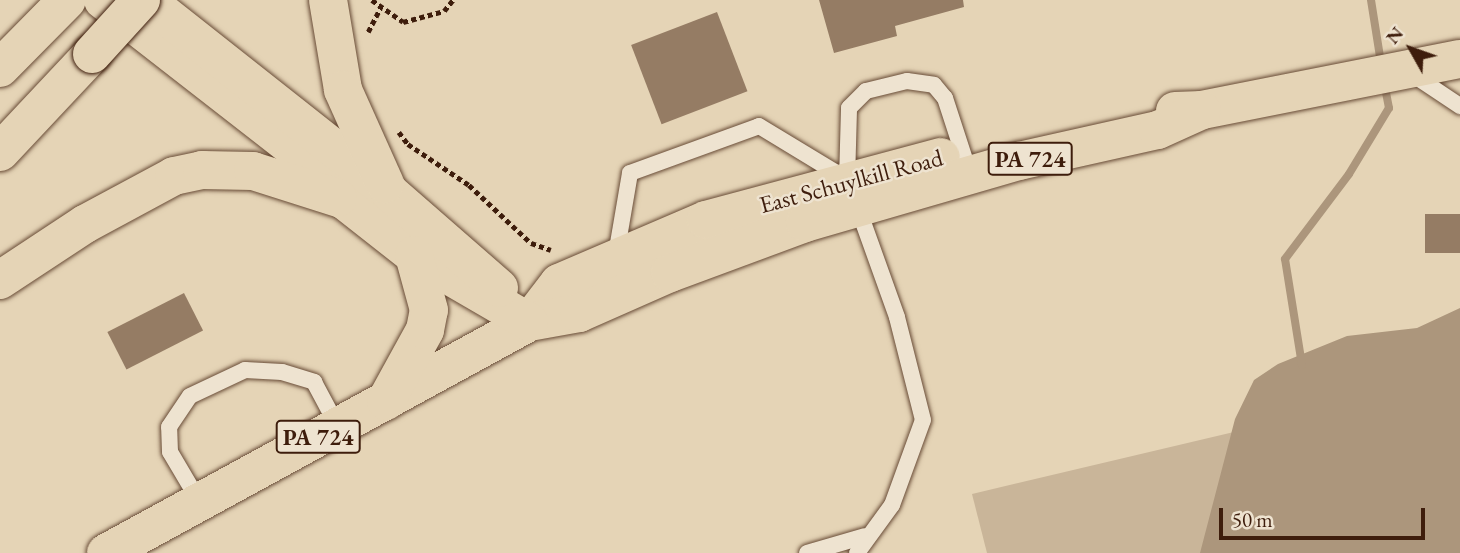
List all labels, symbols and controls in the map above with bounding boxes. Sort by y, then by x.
north arrow [1376,14,1446,84]
text: N [1380,21,1409,49]
road number: PA 724 [986,140,1074,178]
street label: East Schuylkill Road [756,143,946,219]
road number: PA 724 [274,418,362,457]
scale bar [1222,494,1428,538]
text: 50 m [1232,506,1273,533]

